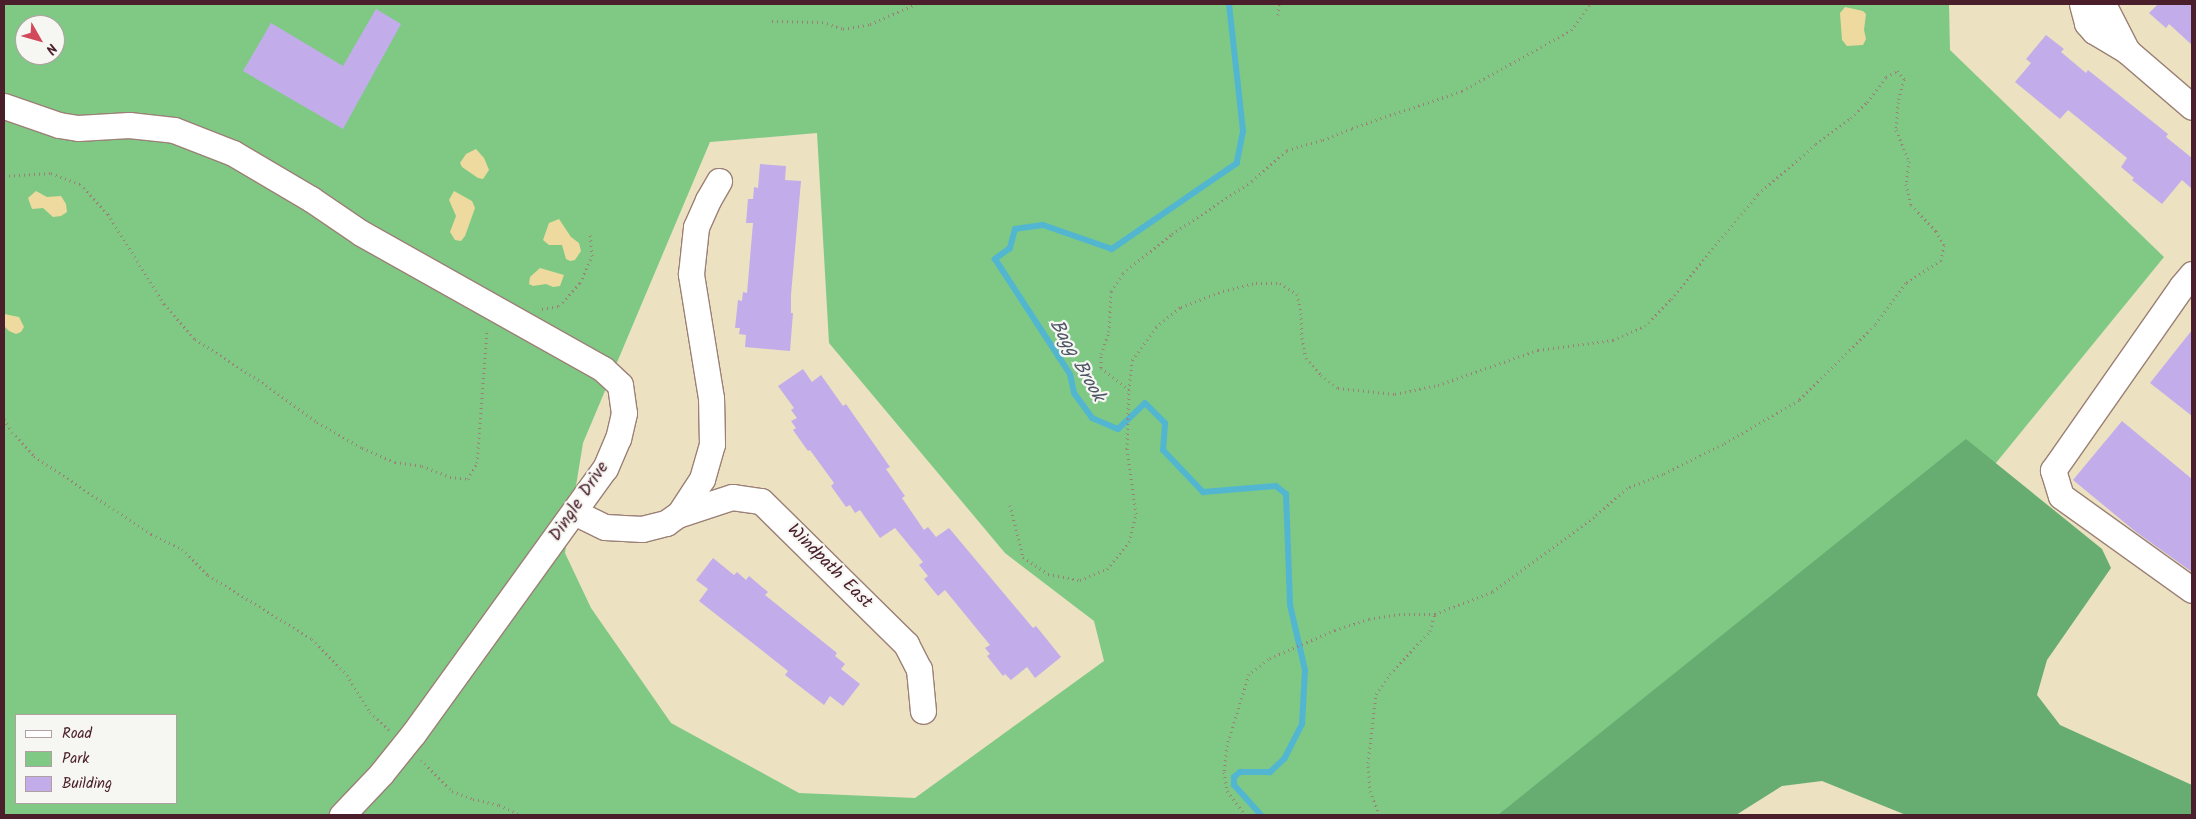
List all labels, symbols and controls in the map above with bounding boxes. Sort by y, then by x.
north arrow [15,15,65,65]
text: N [40,38,62,59]
water label: Bagg Brook [1043,316,1109,406]
street label: Dingle Drive [546,458,614,546]
street label: Windpath East [782,520,876,614]
legend [15,714,178,804]
text: Road [62,722,92,746]
text: Park [62,747,89,771]
text: Building [62,772,112,796]

